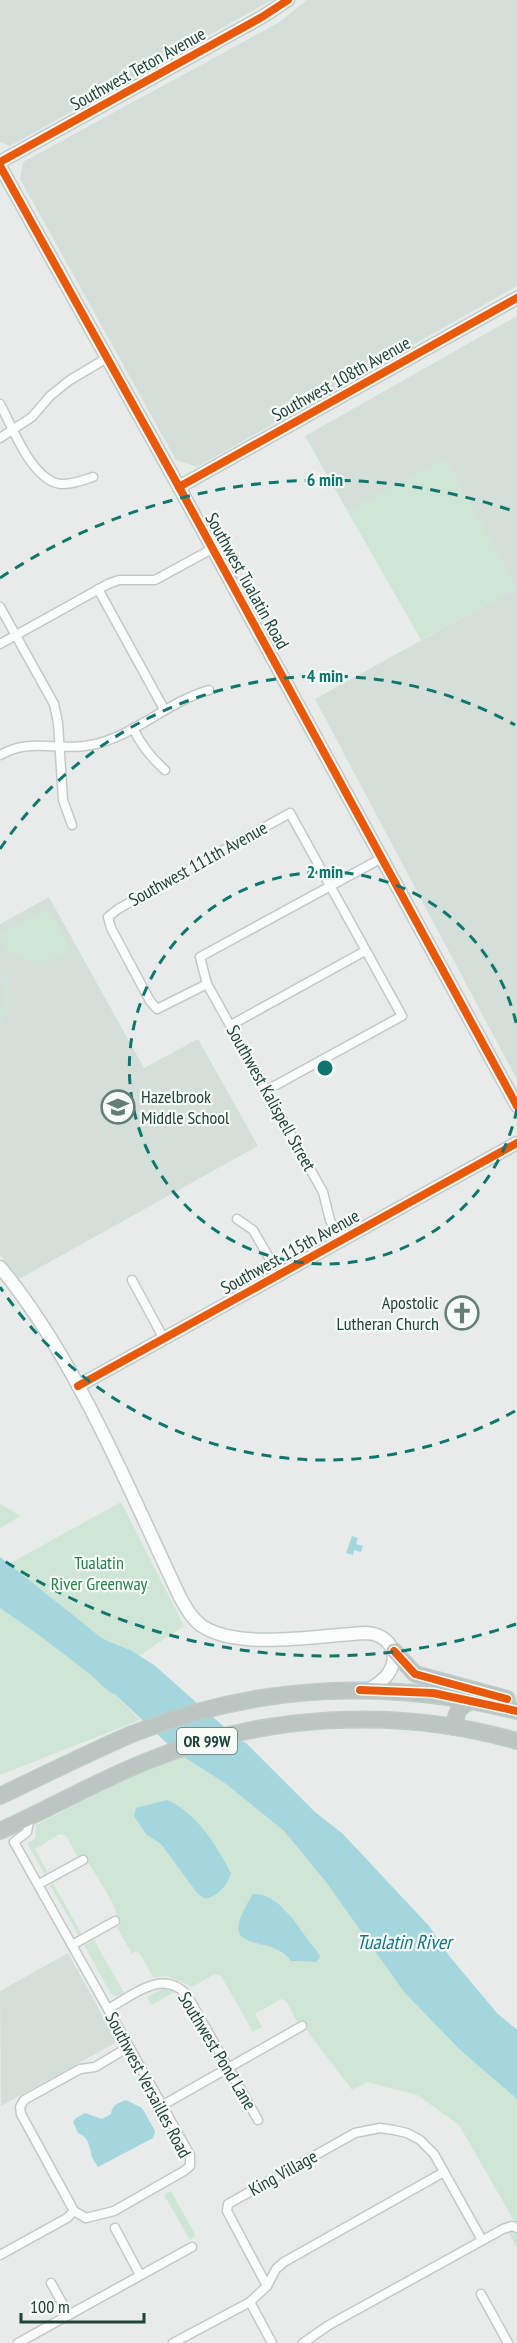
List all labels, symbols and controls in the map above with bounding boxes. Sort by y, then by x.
street label: Southwest Teton Avenue [66,22,210,115]
street label: Southwest 108th Avenue [267,331,414,426]
text: 6 min [307,468,343,491]
street label: Southwest Tualatin Road [200,508,294,653]
text: 4 min [307,664,343,687]
street label: Southwest 111th Avenue [124,816,271,911]
text: 2 min [307,860,343,883]
street label: Southwest Kalispell Street [222,1021,321,1175]
centre of rings [315,1058,335,1078]
place label: Hazelbrook Middle School [141,1085,230,1129]
school or university icon: Hazelbrook Middle School [100,1089,136,1125]
street label: Southwest 115th Avenue [216,1204,363,1299]
place label: Apostolic Lutheran Church [337,1291,440,1335]
church icon: Apostolic Lutheran Church [444,1295,480,1331]
park label: Tualatin River Greenway [51,1551,148,1595]
road number: OR 99W [177,1728,237,1754]
water label: Tualatin River [357,1929,454,1955]
street label: Southwest Pond Lane [173,1988,262,2114]
street label: Southwest Versailles Road [100,2008,197,2162]
street label: King Village [244,2144,321,2201]
scale bar [21,2286,144,2324]
text: 100 m [30,2295,70,2318]

